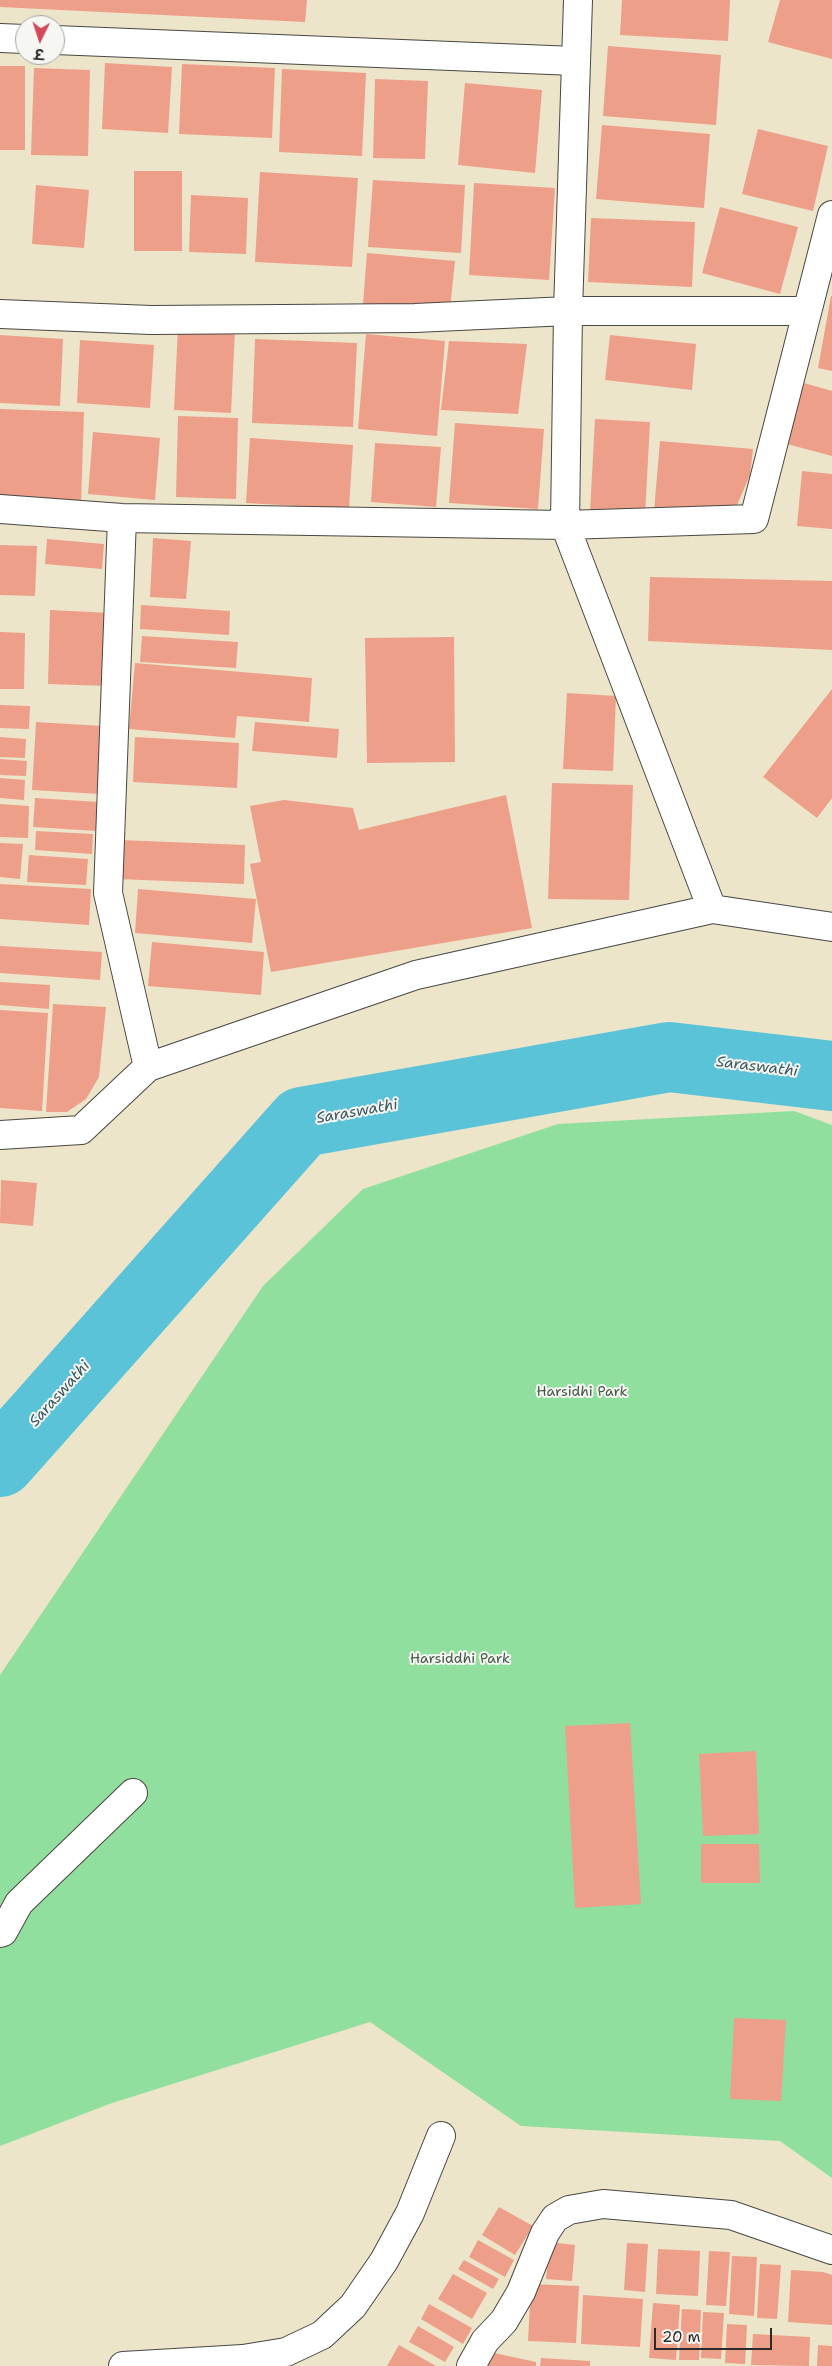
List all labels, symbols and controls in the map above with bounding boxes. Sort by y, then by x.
north arrow [15,15,65,65]
text: उ [34,45,44,63]
water label: Saraswathi [715,1053,799,1081]
water label: Saraswathi [315,1096,399,1128]
water label: Saraswathi [26,1357,94,1431]
park label: Harsidhi Park [536,1384,628,1400]
park label: Harsiddhi Park [410,1651,510,1667]
scale bar [657,2318,774,2350]
text: 20 m [662,2327,701,2347]

